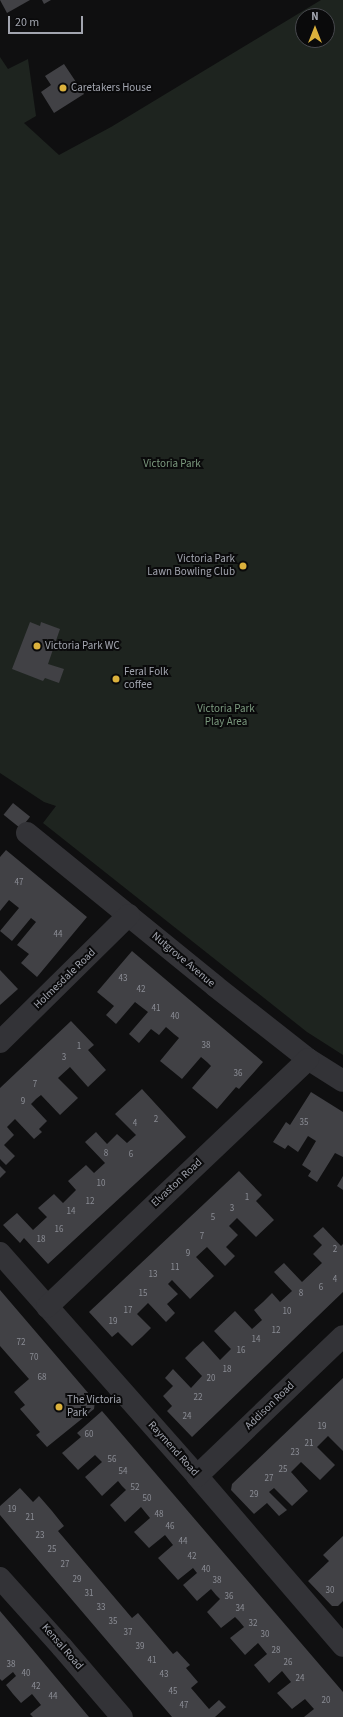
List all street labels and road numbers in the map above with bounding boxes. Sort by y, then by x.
street label: Nutgrove Avenue [149,930,217,990]
street label: Holmesdale Road [31,946,99,1012]
street label: Elvaston Road [149,1156,205,1210]
street label: Addison Road [243,1379,297,1433]
street label: Raymend Road [145,1419,201,1479]
street label: Kensal Road [38,1621,86,1673]

